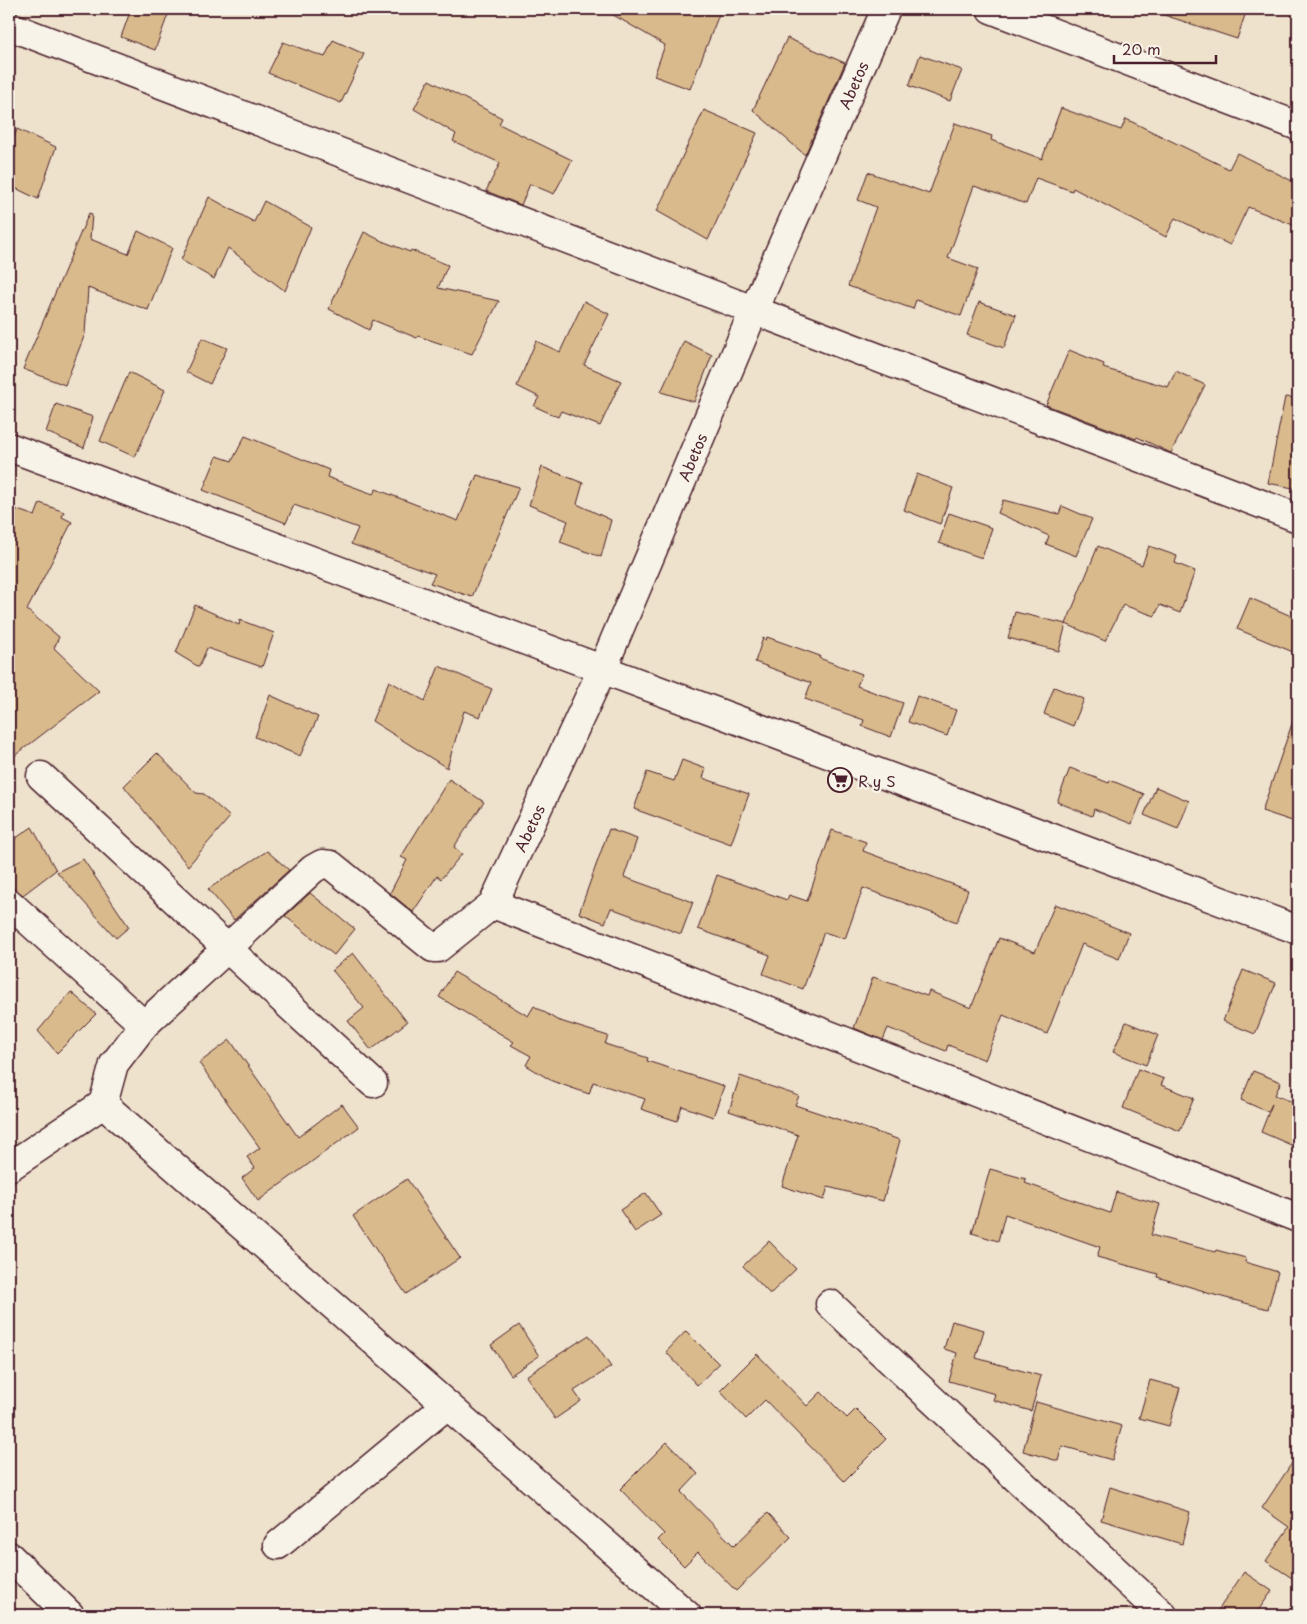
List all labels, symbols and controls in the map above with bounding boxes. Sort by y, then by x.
scale bar [1114,32,1217,64]
text: 20 m [1122,37,1161,60]
street label: Abetos [832,58,874,112]
street label: Abetos [672,430,712,484]
supermarket icon: R y S [827,767,853,793]
place label: R y S [858,769,896,792]
street label: Abetos [508,801,550,855]

